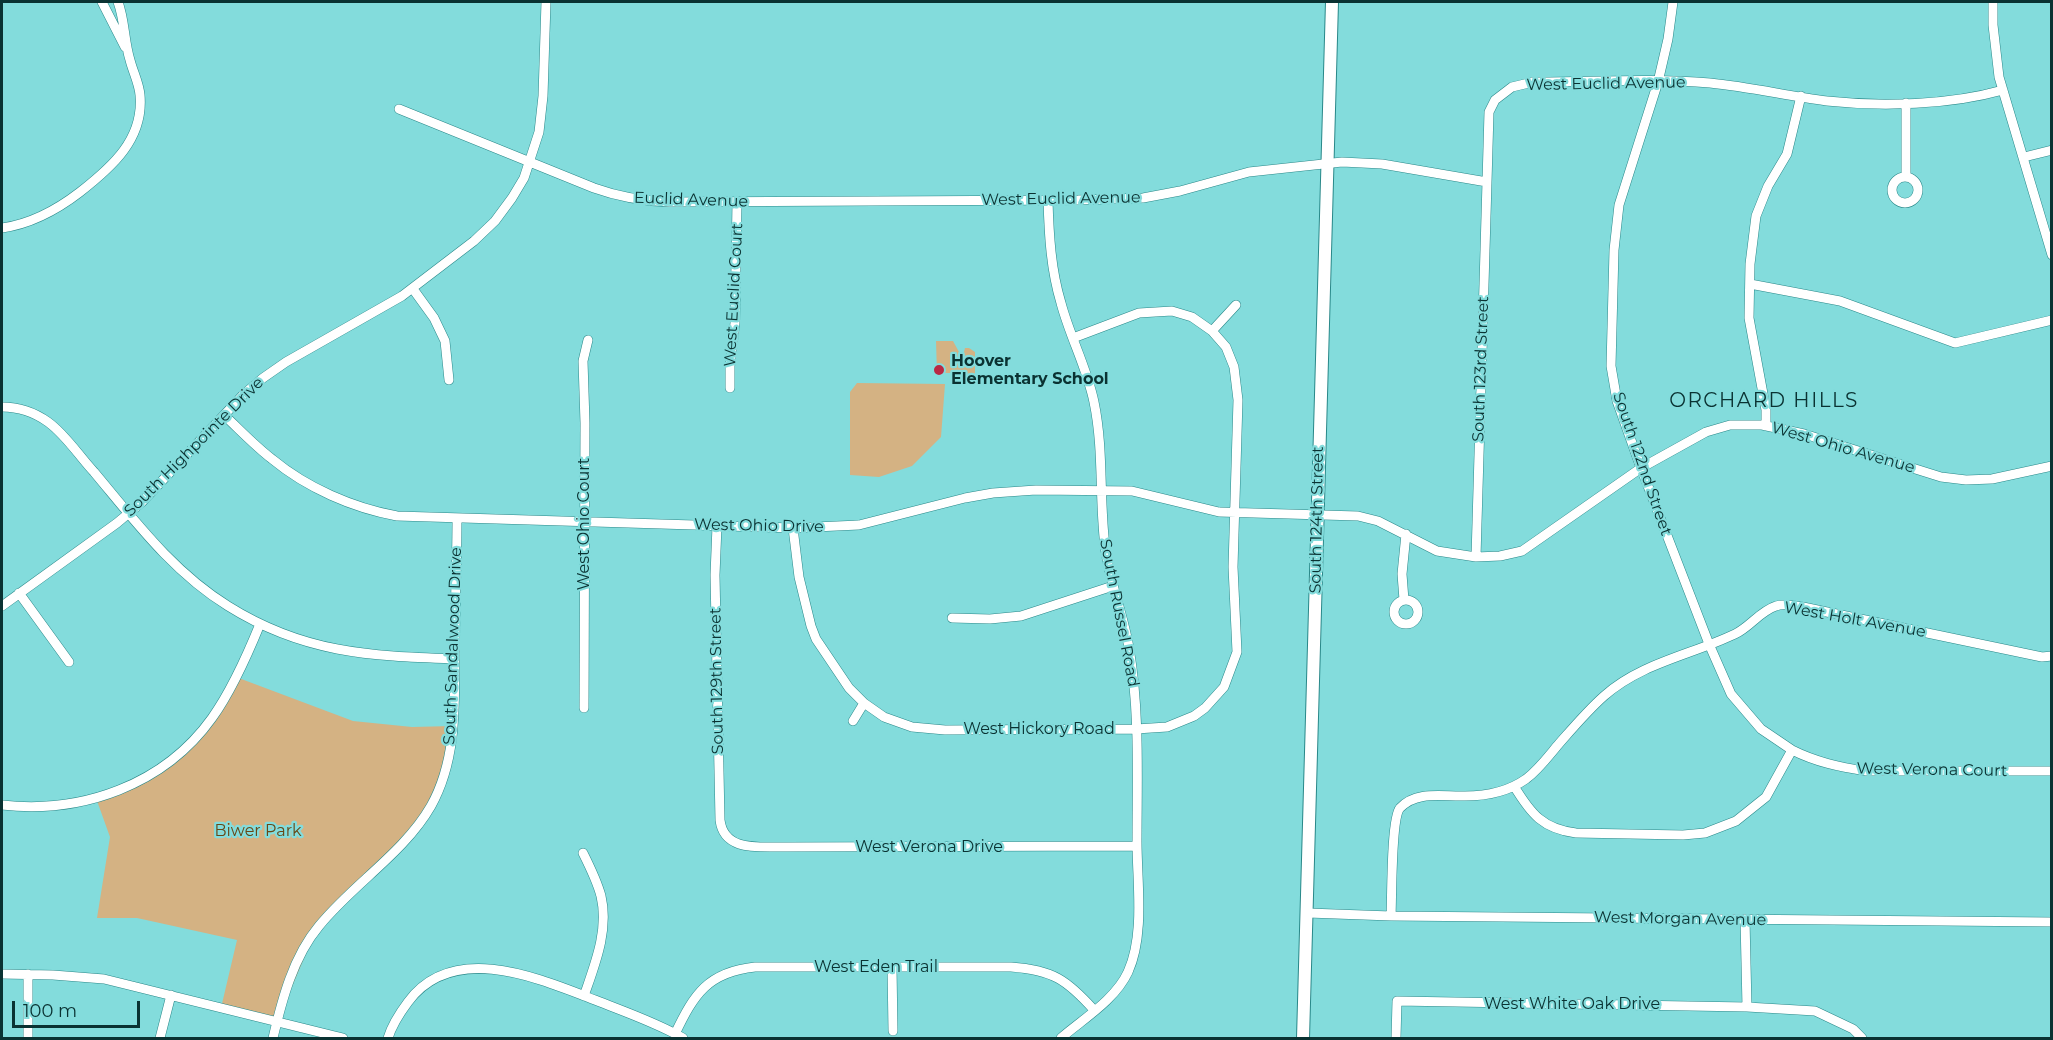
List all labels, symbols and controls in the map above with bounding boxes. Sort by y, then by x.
street label: West Euclid Avenue [1526,73,1686,95]
street label: Euclid Avenue [634,188,748,212]
street label: West Euclid Avenue [981,188,1141,210]
street label: West Euclid Court [721,223,747,367]
street label: South 123rd Street [1469,296,1493,442]
place label: Hoover Elementary School [951,351,1109,389]
marker: Hoover Elementary School [932,363,946,377]
street label: South Highpointe Drive [120,373,268,521]
district label: ORCHARD HILLS [1669,389,1859,413]
street label: South 122nd Street [1608,390,1676,538]
street label: West Ohio Avenue [1769,418,1917,478]
street label: South 124th Street [1306,446,1328,594]
street label: West Ohio Court [574,458,594,590]
street label: West Ohio Drive [694,515,824,537]
street label: South Russel Road [1095,538,1143,688]
street label: South Sandalwood Drive [440,547,466,745]
street label: West Holt Avenue [1783,598,1927,642]
street label: South 129th Street [706,607,728,755]
street label: West Hickory Road [963,719,1115,739]
street label: West Verona Court [1857,759,2007,781]
park label: Biwer Park [214,821,302,841]
street label: West Verona Drive [855,837,1003,857]
street label: West Morgan Avenue [1594,908,1766,930]
street label: West Eden Trail [814,957,938,977]
scale bar [15,989,142,1027]
street label: West White Oak Drive [1484,994,1660,1014]
text: 100 m [23,1000,77,1022]

